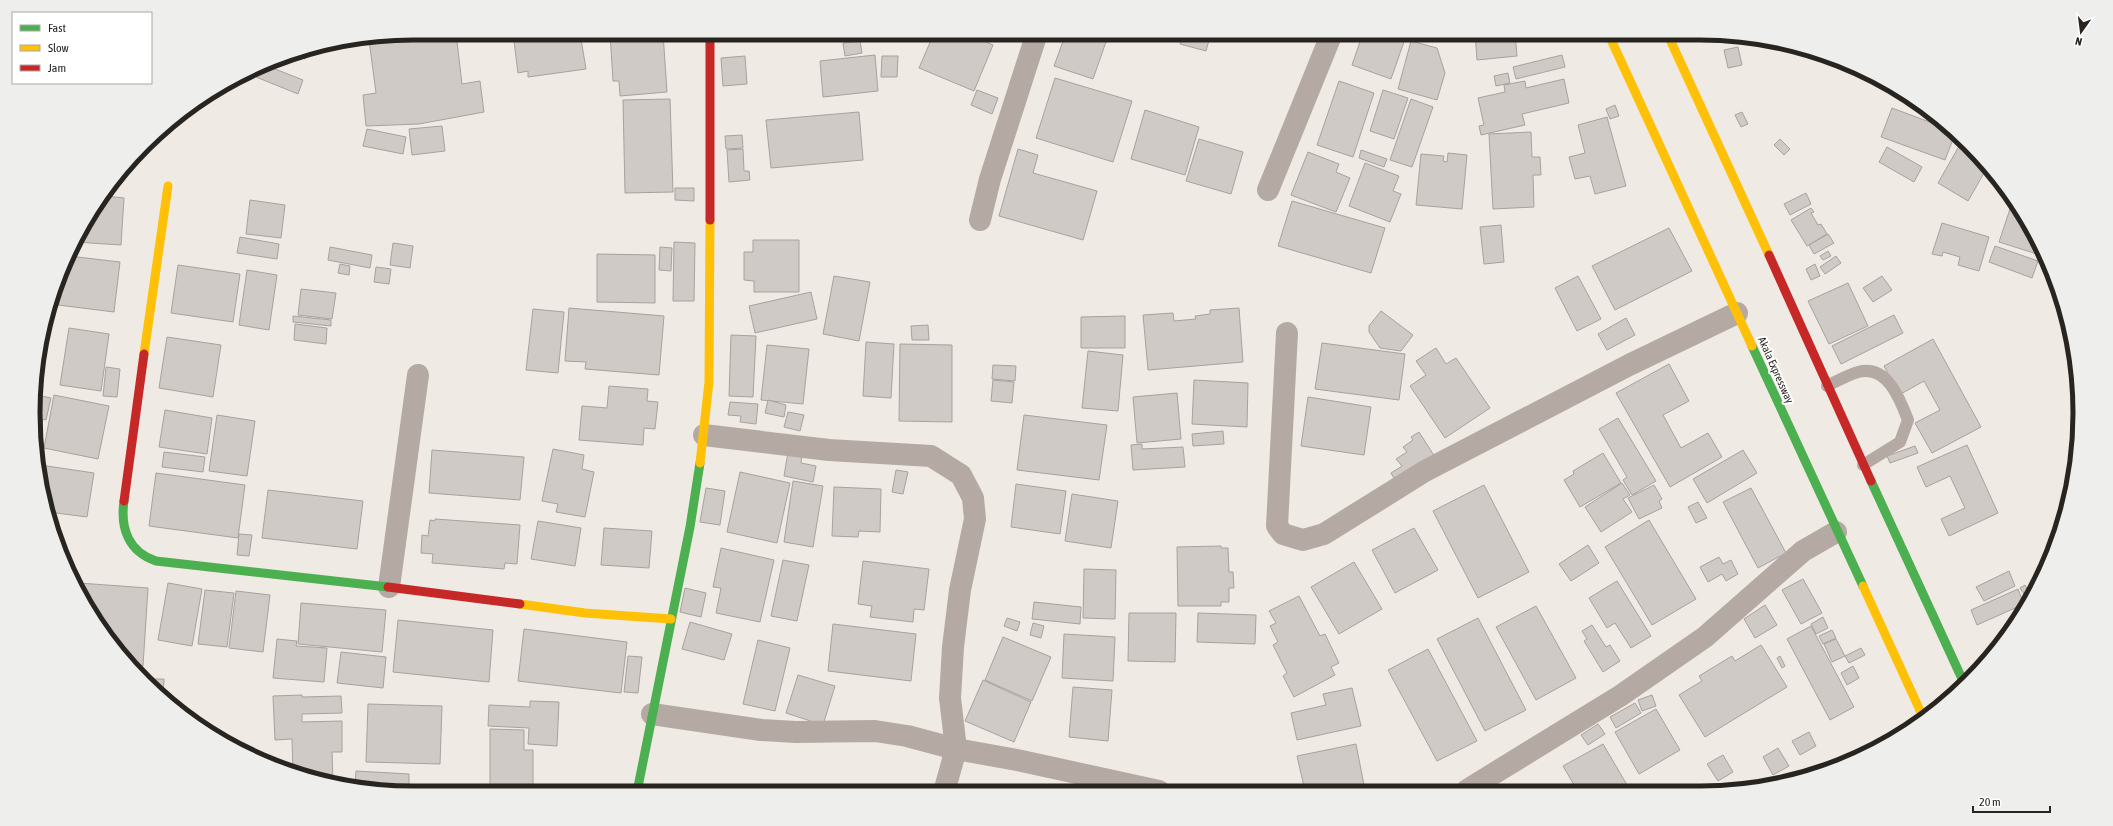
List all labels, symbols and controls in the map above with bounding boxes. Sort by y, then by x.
legend [12,12,152,84]
north arrow [2061,12,2101,52]
text: Fast [48,21,66,35]
text: N [2074,35,2083,48]
text: Slow [48,41,69,55]
text: Jam [48,61,66,75]
street label: Akala Expressway [1756,335,1796,405]
scale bar [1973,788,2050,814]
text: 20 m [1979,795,2001,809]

